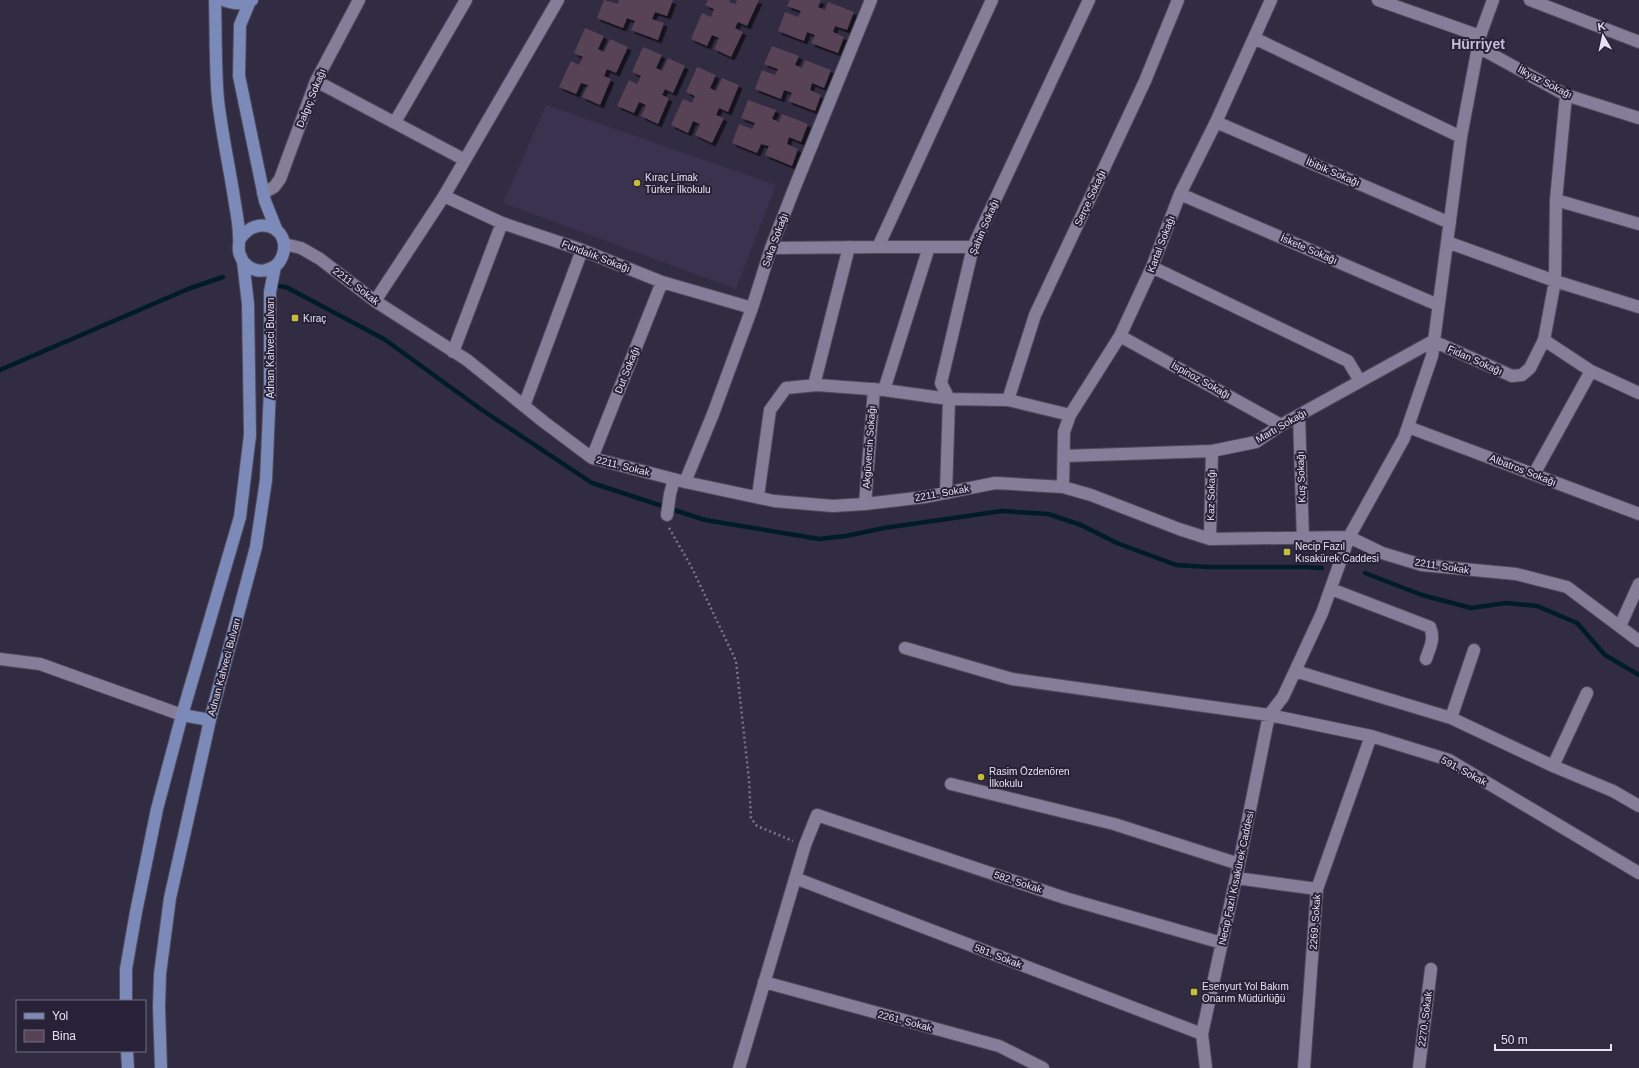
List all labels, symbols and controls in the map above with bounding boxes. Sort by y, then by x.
north arrow [1583,16,1623,56]
text: K [1597,20,1606,33]
district label: Hürriyet [1451,36,1505,52]
street label: İlkyaz Sokağı [1516,63,1574,100]
street label: Dalgıç Sokağı [294,67,328,129]
street label: İbibik Sokağı [1304,155,1362,188]
street label: Serçe Sokağı [1072,168,1108,228]
place label: Kıraç Limak Türker İlkokulu [645,172,711,195]
marker: Kıraç Limak Türker İlkokulu [632,178,642,188]
street label: Şahin Sokağı [967,197,1001,257]
street label: Saka Sokağı [760,211,790,269]
street label: Kartal Sokağı [1145,214,1177,274]
street label: İskete Sokağı [1279,231,1339,266]
street label: Fundalık Sokağı [560,238,632,274]
street label: 2211. Sokak [331,265,382,307]
street label: Adnan Kahveci Bulvarı [265,297,276,399]
marker: Kıraç [290,313,300,323]
place label: Kıraç [303,313,326,324]
street label: Fidan Sokağı [1446,343,1504,377]
street label: Dut Sokağı [613,345,641,395]
street label: İspinoz Sokağı [1170,358,1233,401]
street label: Akgüvercin Sokağı [861,405,877,489]
street label: Martı Sokağı [1254,407,1308,445]
street label: Kuş Sokağı [1295,451,1307,503]
street label: Albatros Sokağı [1488,452,1558,488]
street label: 2211. Sokak [595,454,652,478]
street label: Kaz Sokağı [1205,469,1217,521]
street label: 2211. Sokak [914,483,971,503]
place label: Necip Fazıl Kısakürek Caddesi [1295,541,1379,564]
marker: Necip Fazıl Kısakürek Caddesi [1282,547,1292,557]
street label: 2211. Sokak [1414,556,1471,576]
street label: Adnan Kahveci Bulvarı [206,617,242,717]
street label: 591. Sokak [1439,754,1490,788]
place label: Rasim Özdenören İlkokulu [989,766,1070,789]
marker: Rasim Özdenören İlkokulu [976,772,986,782]
street label: Necip Fazıl Kısakürek Caddesi [1216,810,1256,946]
street label: 582. Sokak [993,869,1044,895]
street label: 2269. Sokak [1308,893,1322,950]
street label: 581. Sokak [973,942,1024,970]
place label: Esenyurt Yol Bakım Onarım Müdürlüğü [1202,981,1289,1004]
marker: Esenyurt Yol Bakım Onarım Müdürlüğü [1189,987,1199,997]
street label: 2270. Sokak [1416,990,1434,1047]
legend [16,1000,146,1052]
street label: 2261. Sokak [877,1008,934,1034]
text: Yol [52,1009,68,1023]
scale bar [1495,1026,1611,1052]
text: Bina [52,1029,76,1043]
text: 50 m [1501,1033,1528,1047]

